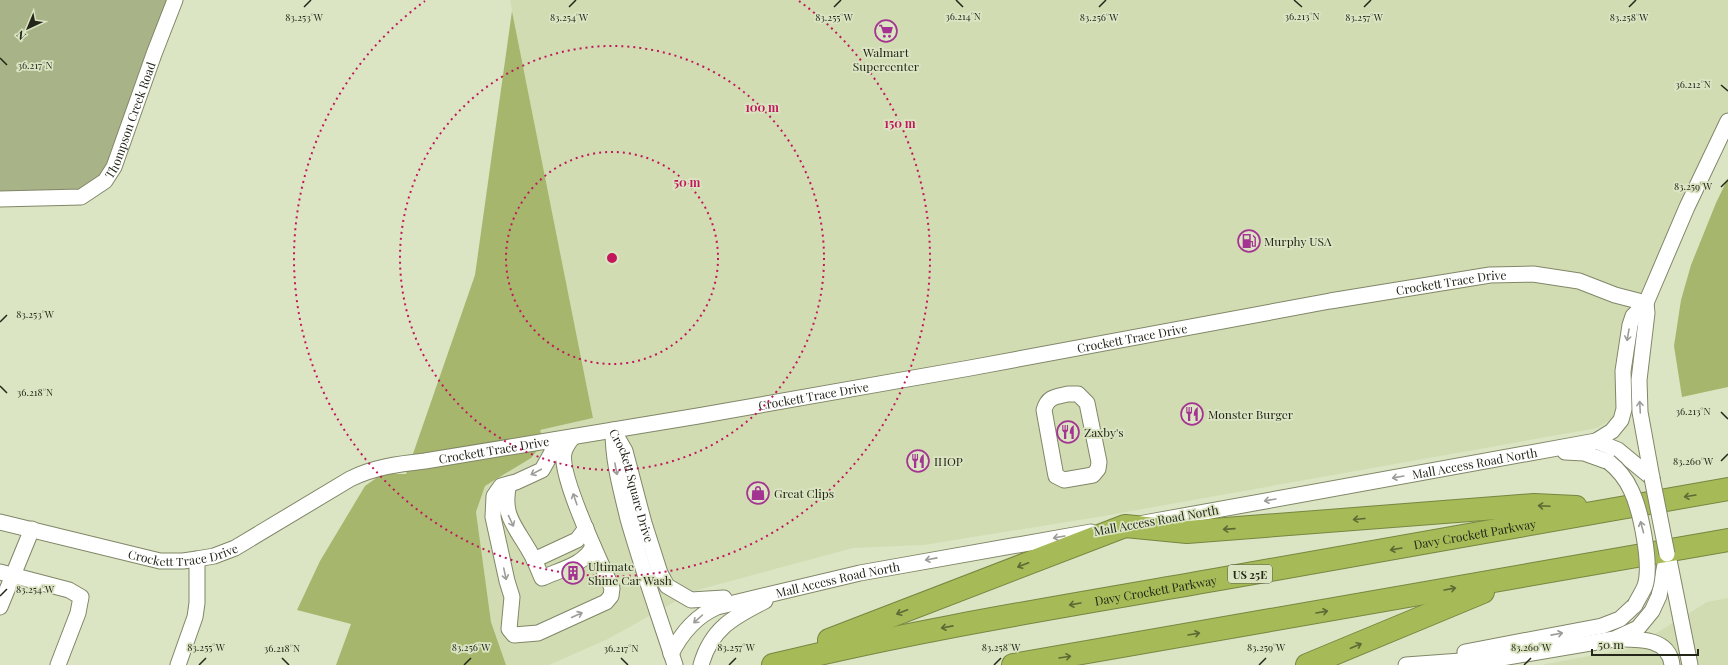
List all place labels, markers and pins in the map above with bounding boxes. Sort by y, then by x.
supermarket icon: Walmart Supercenter [873,18,899,44]
place label: Walmart Supercenter [853,44,920,74]
fuel station icon: Murphy USA [1236,228,1262,254]
place label: Murphy USA [1264,233,1332,249]
centre of rings [605,251,619,265]
restaurant icon: Monster Burger [1179,401,1205,427]
place label: Monster Burger [1208,406,1294,422]
restaurant icon: Zaxby's [1055,419,1081,445]
place label: Zaxby's [1084,424,1124,440]
restaurant icon: IHOP [905,448,931,474]
place label: IHOP [934,453,963,469]
shop icon: Great Clips [745,480,771,506]
place label: Great Clips [774,485,834,501]
place label: Ultimate Shine Car Wash [588,558,672,588]
building icon: Ultimate Shine Car Wash [560,560,586,586]

